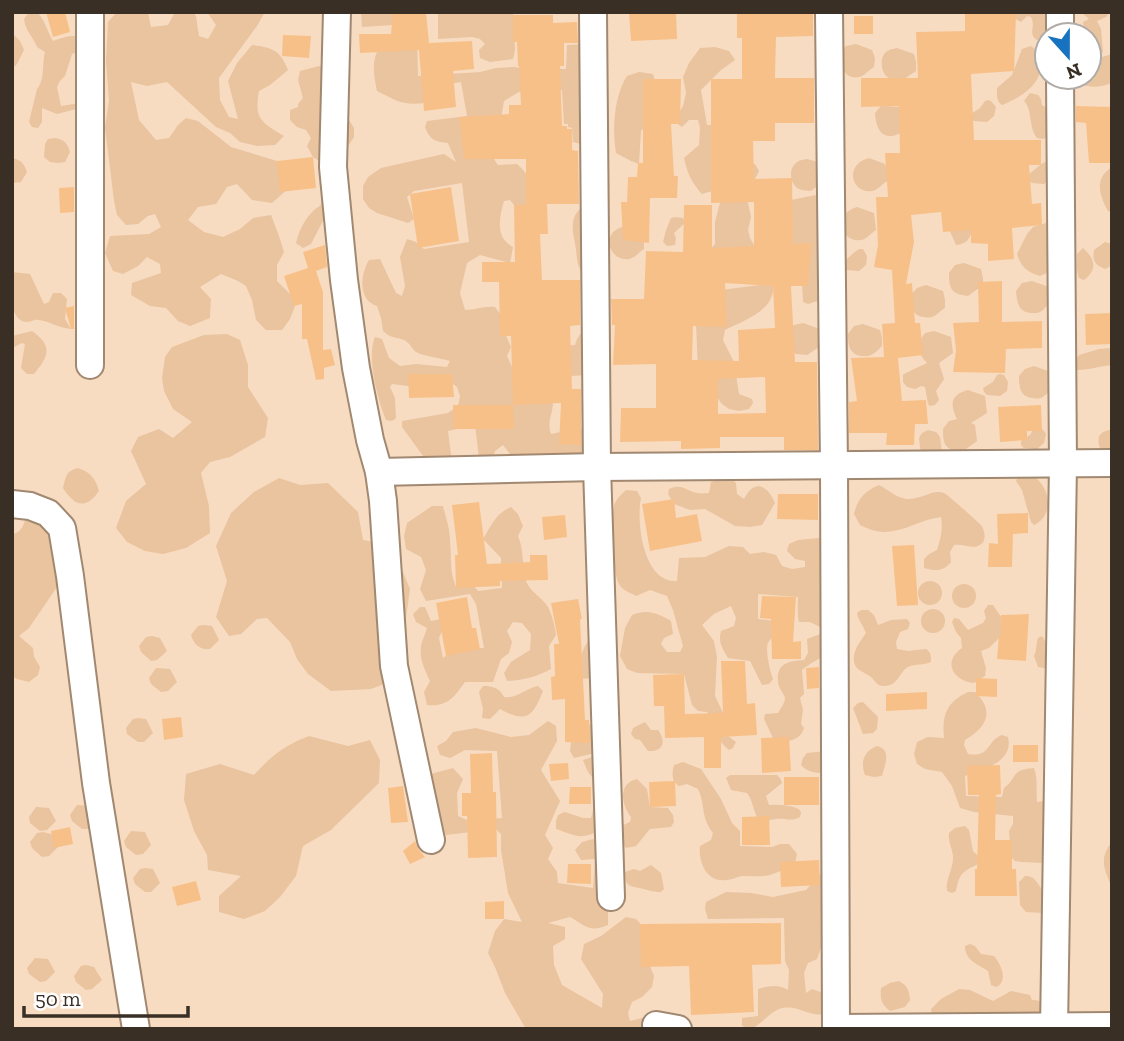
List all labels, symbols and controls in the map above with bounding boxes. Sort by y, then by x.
north arrow [1033,21,1103,91]
text: N [1063,58,1085,85]
scale bar [24,974,189,1018]
text: 50 m [35,986,81,1011]

